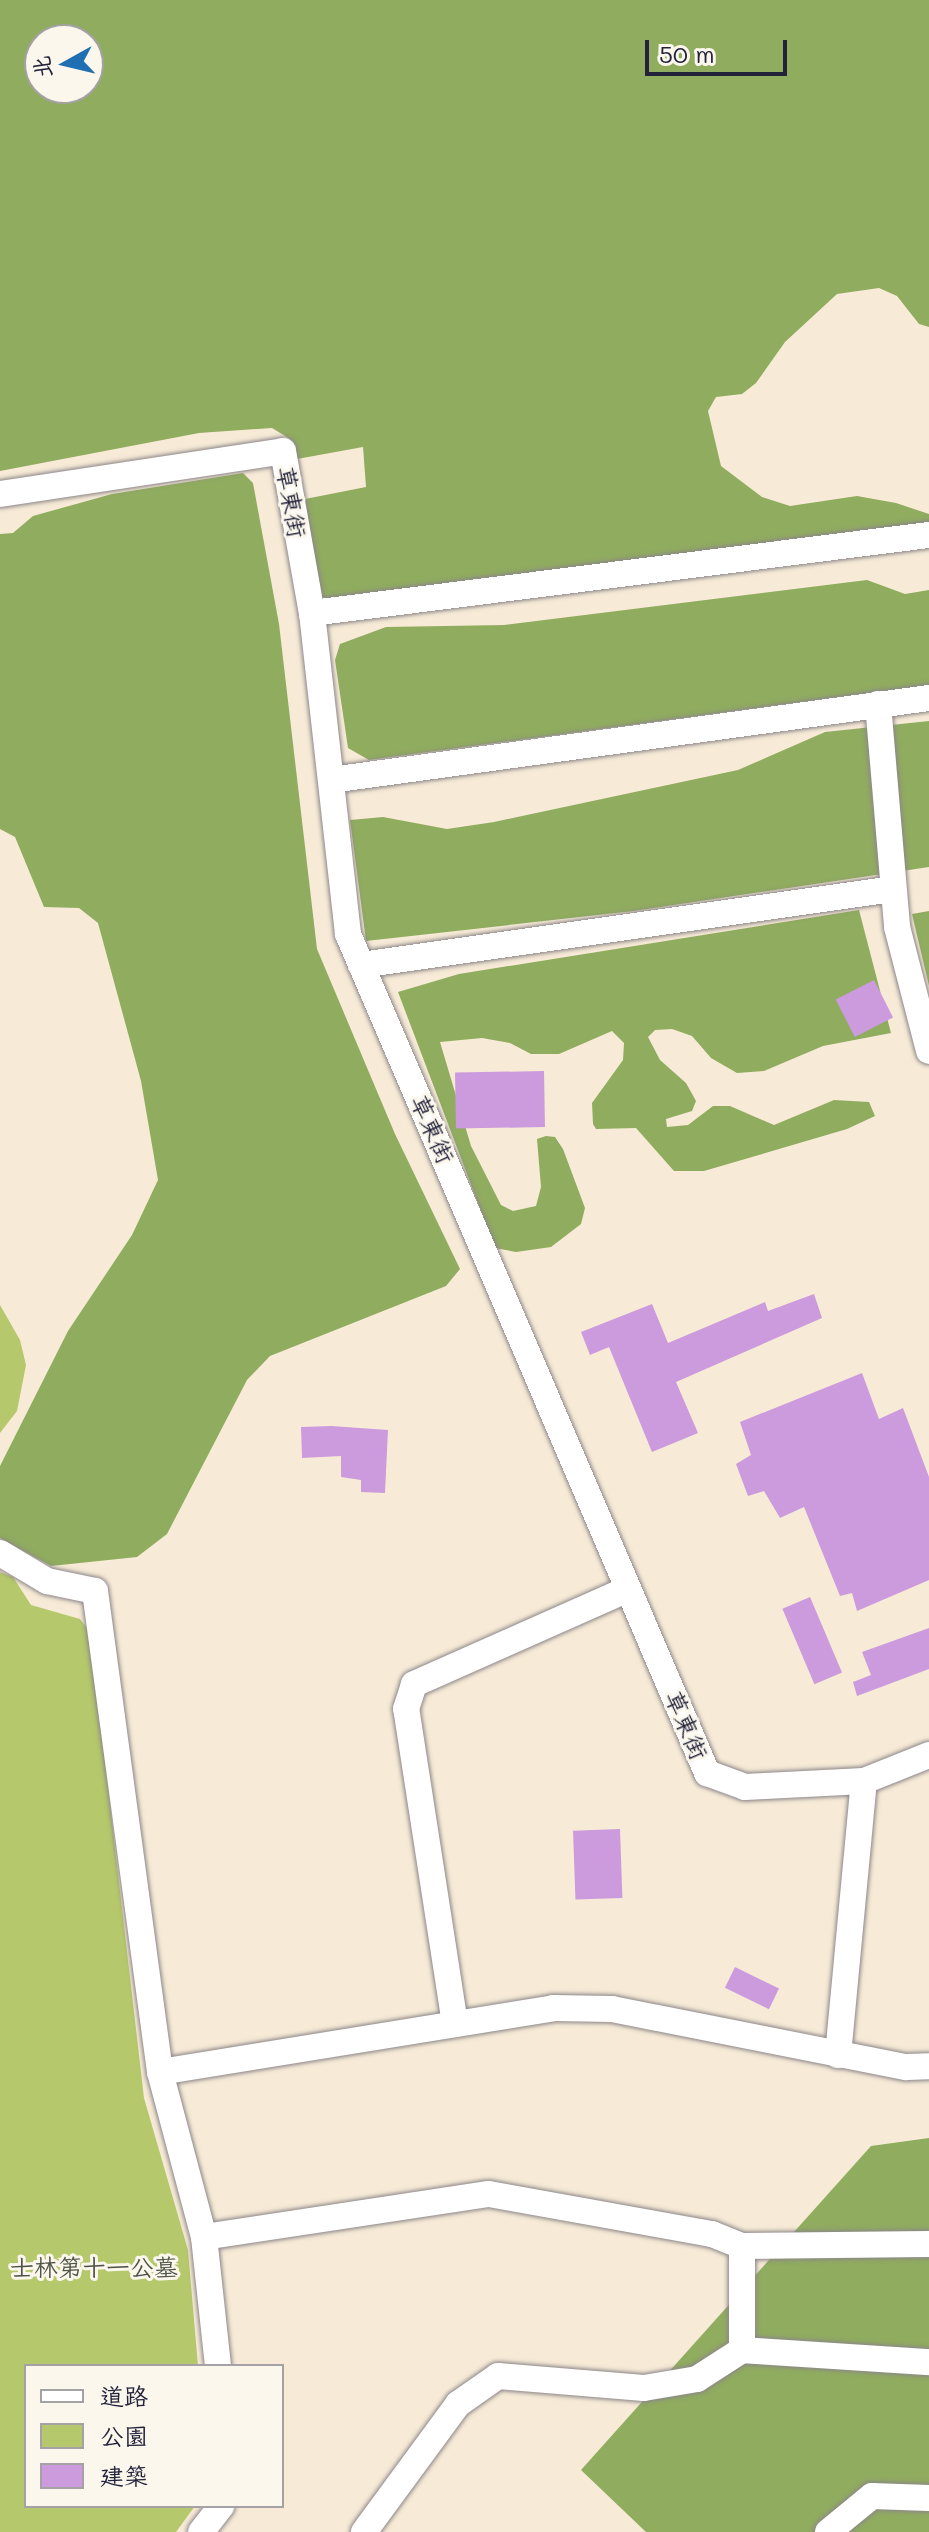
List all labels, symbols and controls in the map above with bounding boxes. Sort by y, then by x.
north arrow [24,24,104,104]
scale bar [649,24,791,74]
text: 50 m [659,38,715,69]
text: 北 [26,54,58,80]
street label: 草東街 [272,464,312,540]
street label: 草東街 [405,1090,461,1168]
street label: 草東街 [660,1686,714,1764]
park label: 士林第十一公墓 [10,2253,178,2281]
legend [24,2364,284,2508]
text: 道路 [100,2380,148,2411]
text: 公園 [100,2420,148,2451]
text: 建築 [100,2460,148,2491]

